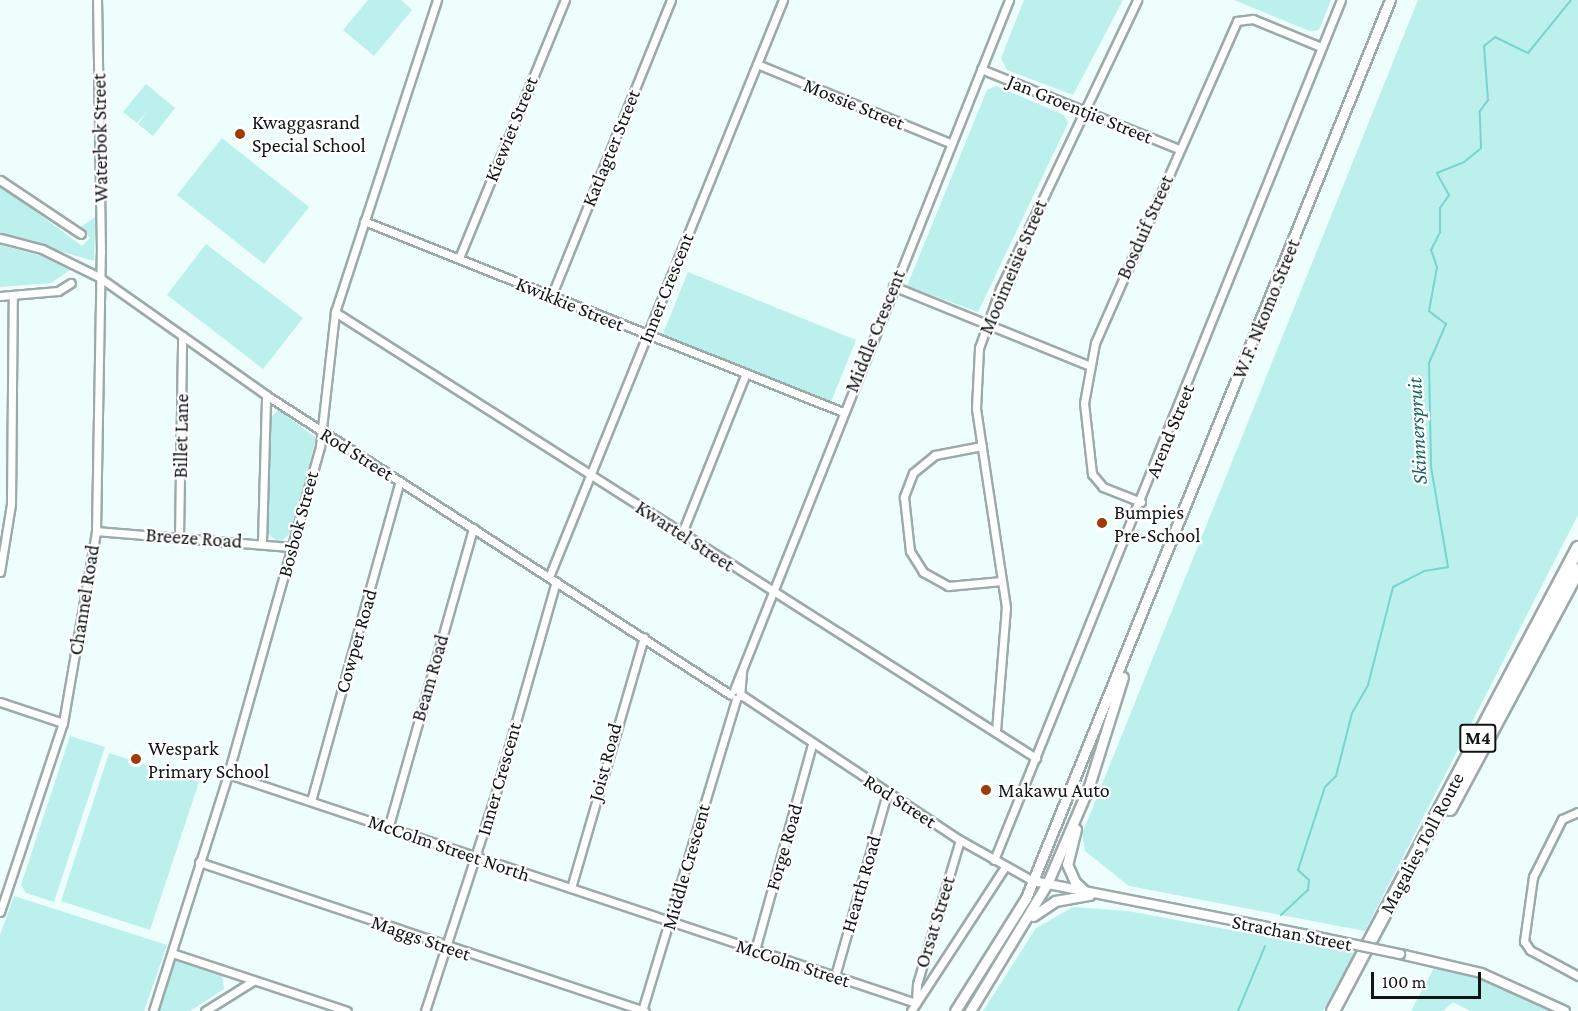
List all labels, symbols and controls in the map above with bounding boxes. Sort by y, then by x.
street label: Jan Groentjie Street [1004,69,1156,149]
street label: Waterbok Street [87,73,113,203]
street label: Kiewiet Street [479,73,543,185]
street label: Mossie Street [800,73,908,135]
street label: Katlagter Street [577,86,645,210]
place label: Kwaggasrand Special School [252,110,366,157]
marker: Kwaggasrand Special School [233,127,247,141]
street label: Bosduif Street [1111,171,1179,283]
street label: Mooimeisie Street [974,196,1052,338]
street label: Inner Crescent [633,229,699,347]
street label: W.F. Nkomo Street [1227,235,1305,383]
street label: Middle Crescent [839,266,911,396]
street label: Kwikkie Street [512,271,628,337]
water label: Skinnerspruit [1402,377,1432,485]
street label: Arend Street [1140,381,1200,481]
street label: Billet Lane [168,393,194,479]
street label: Rod Street [316,422,398,486]
street label: Bosbok Street [272,468,324,580]
street label: Kwartel Street [631,495,739,577]
place label: Bumpies Pre-School [1114,500,1200,547]
marker: Bumpies Pre-School [1095,516,1109,530]
street label: Breeze Road [145,523,243,553]
street label: Channel Road [63,543,105,657]
street label: Cowper Road [330,586,382,696]
street label: Beam Road [406,632,454,724]
street label: Inner Crescent [471,720,527,838]
street label: Joist Road [583,720,627,804]
road number: M4 [1458,723,1498,753]
place label: Wespark Primary School [148,736,269,783]
marker: Wespark Primary School [129,752,143,766]
street label: Magalies Toll Route [1375,768,1469,918]
street label: Rod Street [859,769,941,833]
place label: Makawu Auto [998,778,1110,802]
marker: Makawu Auto [979,783,993,797]
street label: Middle Crescent [657,801,715,933]
street label: Forge Road [760,801,808,893]
street label: McColm Street North [365,809,533,887]
street label: Hearth Road [836,833,886,935]
street label: Orsat Street [910,873,960,971]
street label: Maggs Street [368,910,474,966]
street label: Strachan Street [1230,910,1354,956]
street label: McColm Street [733,933,853,993]
scale bar [1374,960,1484,998]
text: 100 m [1382,972,1426,992]

